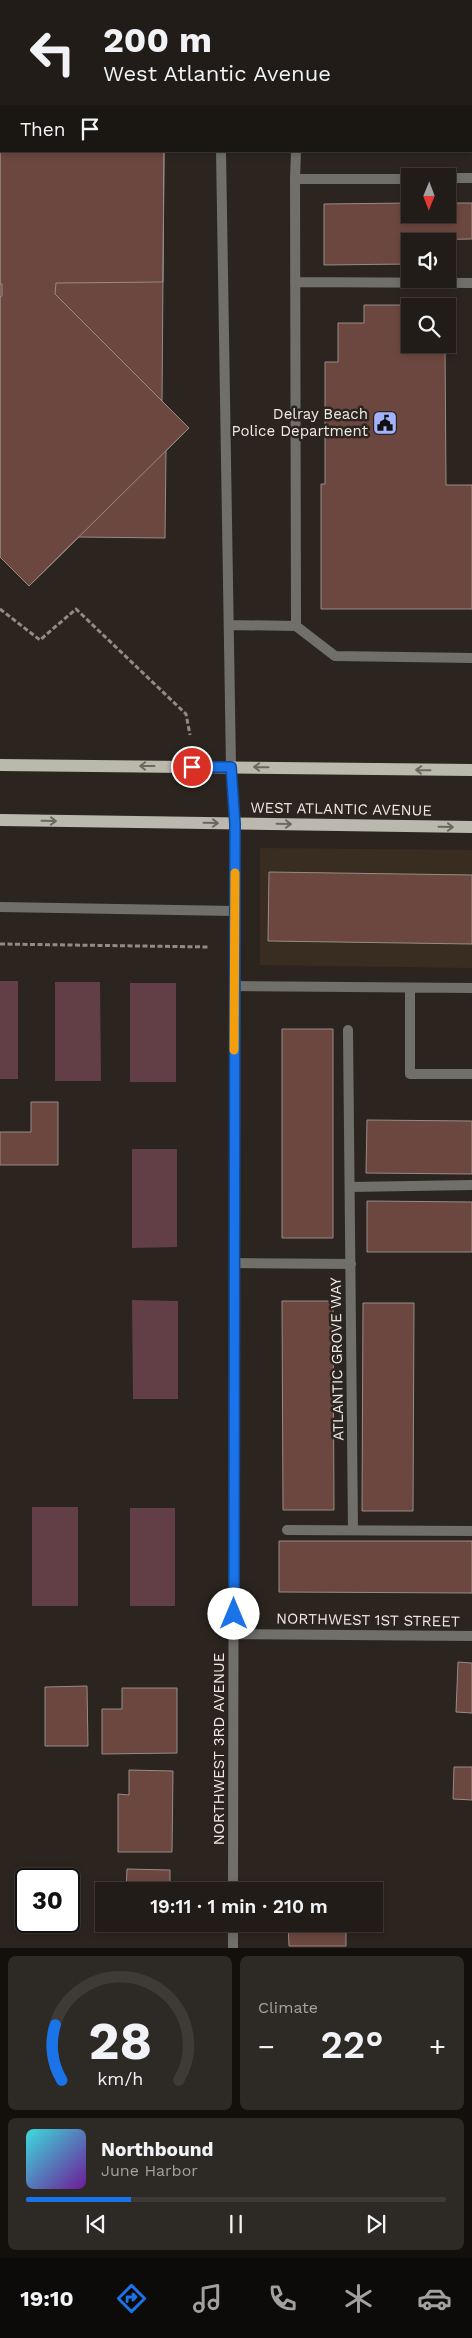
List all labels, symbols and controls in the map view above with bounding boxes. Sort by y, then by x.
text: 200 m [103,19,212,61]
icon: left [20,20,85,85]
text: West Atlantic Avenue [103,61,331,86]
icon: arrive [76,115,104,143]
text: Then [20,118,66,141]
north arrow [401,168,456,222]
map controls [401,168,456,353]
button: sound [401,233,456,288]
button: search [401,298,456,353]
place label: Delray Beach Police Department [231,405,369,440]
public building icon: Delray Beach Police Department [372,410,398,436]
pin [171,746,213,788]
icon: arrive [178,753,206,781]
one-way arrow [139,761,156,771]
one-way arrow [253,763,269,772]
one-way arrow [416,765,432,774]
street label: WEST ATLANTIC AVENUE [250,798,432,820]
one-way arrow [40,816,56,826]
one-way arrow [202,818,219,828]
one-way arrow [275,820,291,829]
one-way arrow [438,822,454,832]
street label: ATLANTIC GROVE WAY [327,1277,347,1441]
position arrow [207,1587,259,1639]
street label: NORTHWEST 1ST STREET [276,1609,460,1631]
street label: NORTHWEST 3RD AVENUE [210,1653,228,1845]
speed limit sign: 30 [15,1868,80,1933]
text: 19:11 · 1 min · 210 m [150,1895,328,1918]
text: Climate [258,1998,318,2017]
text: 28 [88,2011,152,2072]
text: 22° [320,2023,384,2067]
text: − [258,2030,275,2063]
text: + [429,2030,446,2063]
text: km/h [97,2068,143,2089]
text: Northbound [101,2138,213,2161]
text: June Harbor [101,2161,198,2180]
icon: previous [82,2210,110,2238]
icon: pause [222,2210,250,2238]
icon: next [362,2210,390,2238]
icon: directions [114,2281,149,2316]
icon: music [190,2281,225,2316]
icon: phone [265,2281,300,2316]
icon: climate [341,2281,376,2316]
icon: car [417,2281,452,2316]
text: 19:10 [20,2286,74,2311]

